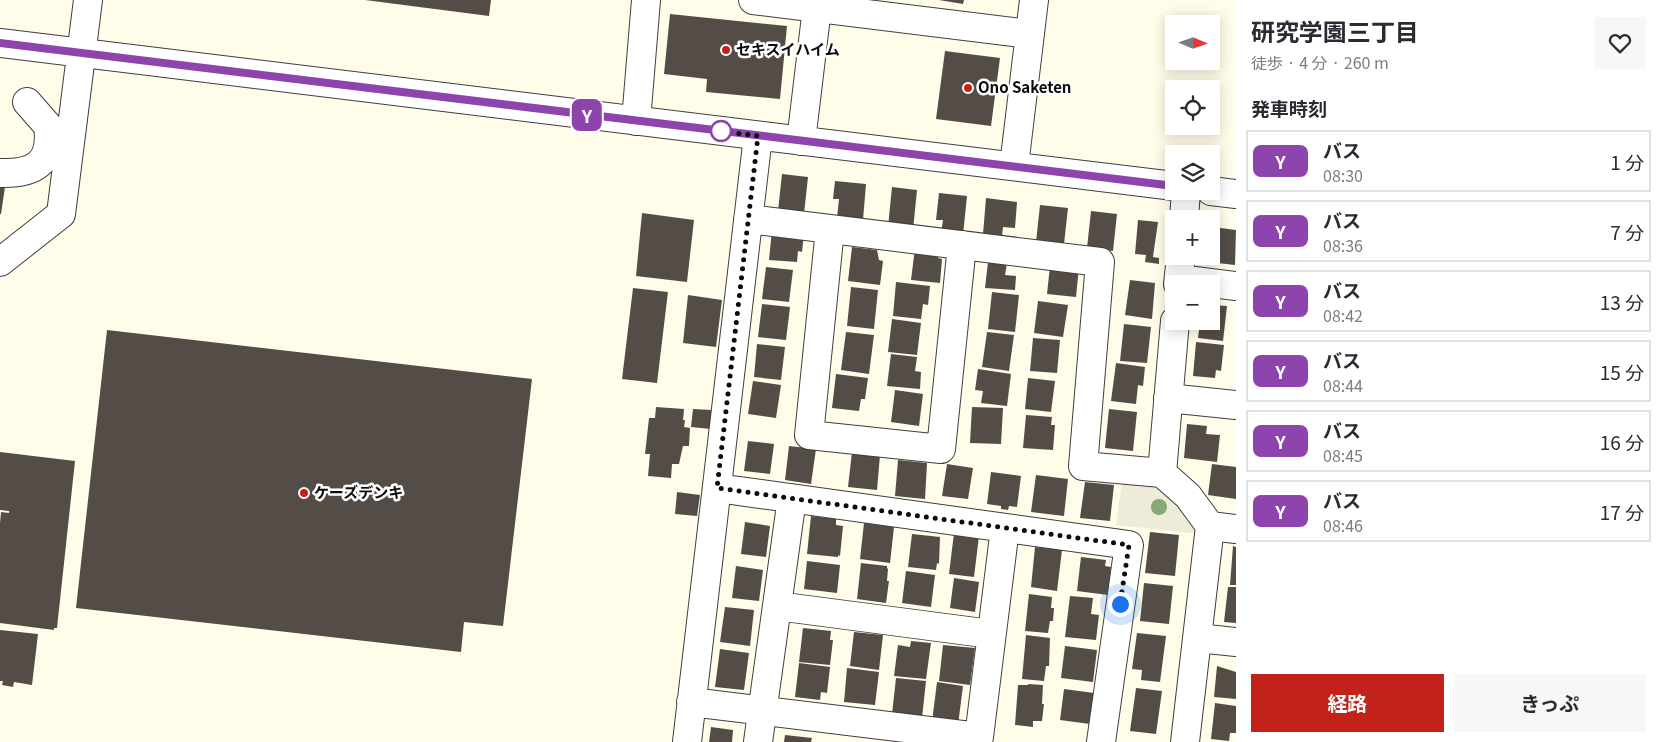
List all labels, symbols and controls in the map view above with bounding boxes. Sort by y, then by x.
text: 研究学園三丁目 [1251,13,1419,48]
north arrow [1165,15,1220,70]
map controls [1165,15,1220,330]
button: heart [1594,17,1646,69]
place label: セキスイハイム [736,38,840,59]
marker: セキスイハイム [720,44,732,56]
text: 徒歩 · 4 分 · 260 m [1251,50,1389,74]
place label: Ono Saketen [978,76,1071,97]
button: locate [1165,80,1220,135]
marker: Ono Saketen [962,82,974,94]
text: 発車時刻 [1251,94,1327,121]
line badge: Y [571,99,603,131]
text: Y [582,102,592,128]
unlabelled marker [710,120,732,142]
text: バス [1323,136,1361,163]
button: layers [1165,145,1220,200]
text: Y [1275,148,1286,174]
text: 1 分 [1610,148,1644,175]
text: 08:30 [1323,163,1363,187]
text: バス [1323,206,1361,233]
button: + [1165,210,1220,265]
text: Y [1275,218,1286,244]
text: 7 分 [1610,218,1644,245]
text: 08:36 [1323,233,1363,257]
button: − [1165,275,1220,330]
text: バス [1323,276,1361,303]
text: Y [1275,288,1286,314]
text: 13 分 [1600,288,1644,315]
text: 08:42 [1323,303,1363,327]
text: バス [1323,346,1361,373]
text: Y [1275,358,1286,384]
text: 15 分 [1600,358,1644,385]
text: 08:44 [1323,373,1363,397]
text: バス [1323,416,1361,443]
text: Y [1275,428,1286,454]
text: 16 分 [1600,428,1644,455]
text: 08:45 [1323,443,1363,467]
place label: ケーズデンキ [314,481,403,502]
text: バス [1323,486,1361,513]
marker: ケーズデンキ [298,487,310,499]
text: Y [1275,498,1286,524]
text: 17 分 [1600,498,1644,525]
text: 08:46 [1323,513,1363,537]
your location [1108,592,1133,617]
button: 経路 [1251,674,1444,732]
button: きっぷ [1454,674,1646,732]

